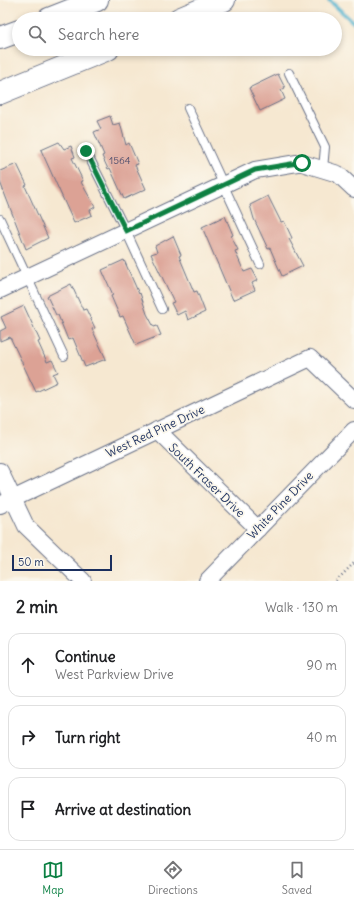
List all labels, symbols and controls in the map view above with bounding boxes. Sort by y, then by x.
search box [12,12,342,56]
icon: search [26,23,48,45]
text: Search here [58,25,139,44]
route end [77,142,95,160]
house number: 1564 [109,154,131,167]
route start [293,154,311,172]
street label: West Red Pine Drive [103,401,207,461]
street label: South Fraser Drive [166,440,248,520]
street label: White Pine Drive [244,468,316,542]
scale bar [12,553,112,572]
text: 50 m [18,555,44,569]
text: 2 min [16,596,58,618]
text: Walk · 130 m [265,599,338,616]
text: Continue [55,647,116,666]
icon: ahead [17,654,39,676]
text: 90 m [306,657,337,674]
text: West Parkview Drive [55,666,174,683]
icon: right [17,726,39,748]
text: Turn right [55,728,120,747]
text: 40 m [306,729,337,746]
icon: arrive [17,798,39,820]
text: Arrive at destination [55,800,191,819]
tab: Map [42,859,64,897]
tab: Directions [148,859,198,897]
tab: Saved [282,859,312,897]

